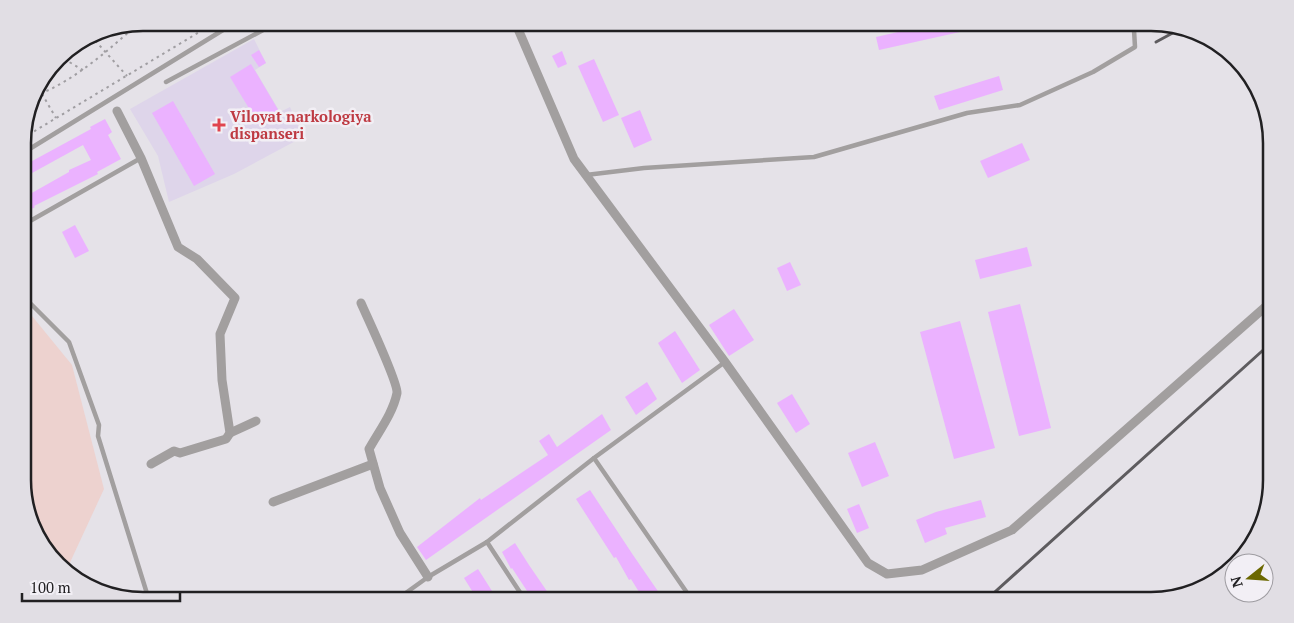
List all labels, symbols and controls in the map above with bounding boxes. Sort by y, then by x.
place label: Viloyat narkologiya dispanseri [230,106,372,143]
marker: Viloyat narkologiya dispanseri [212,118,226,132]
north arrow [1224,553,1274,603]
scale bar [22,570,180,602]
text: N [1225,574,1247,590]
text: 100 m [30,577,71,597]

